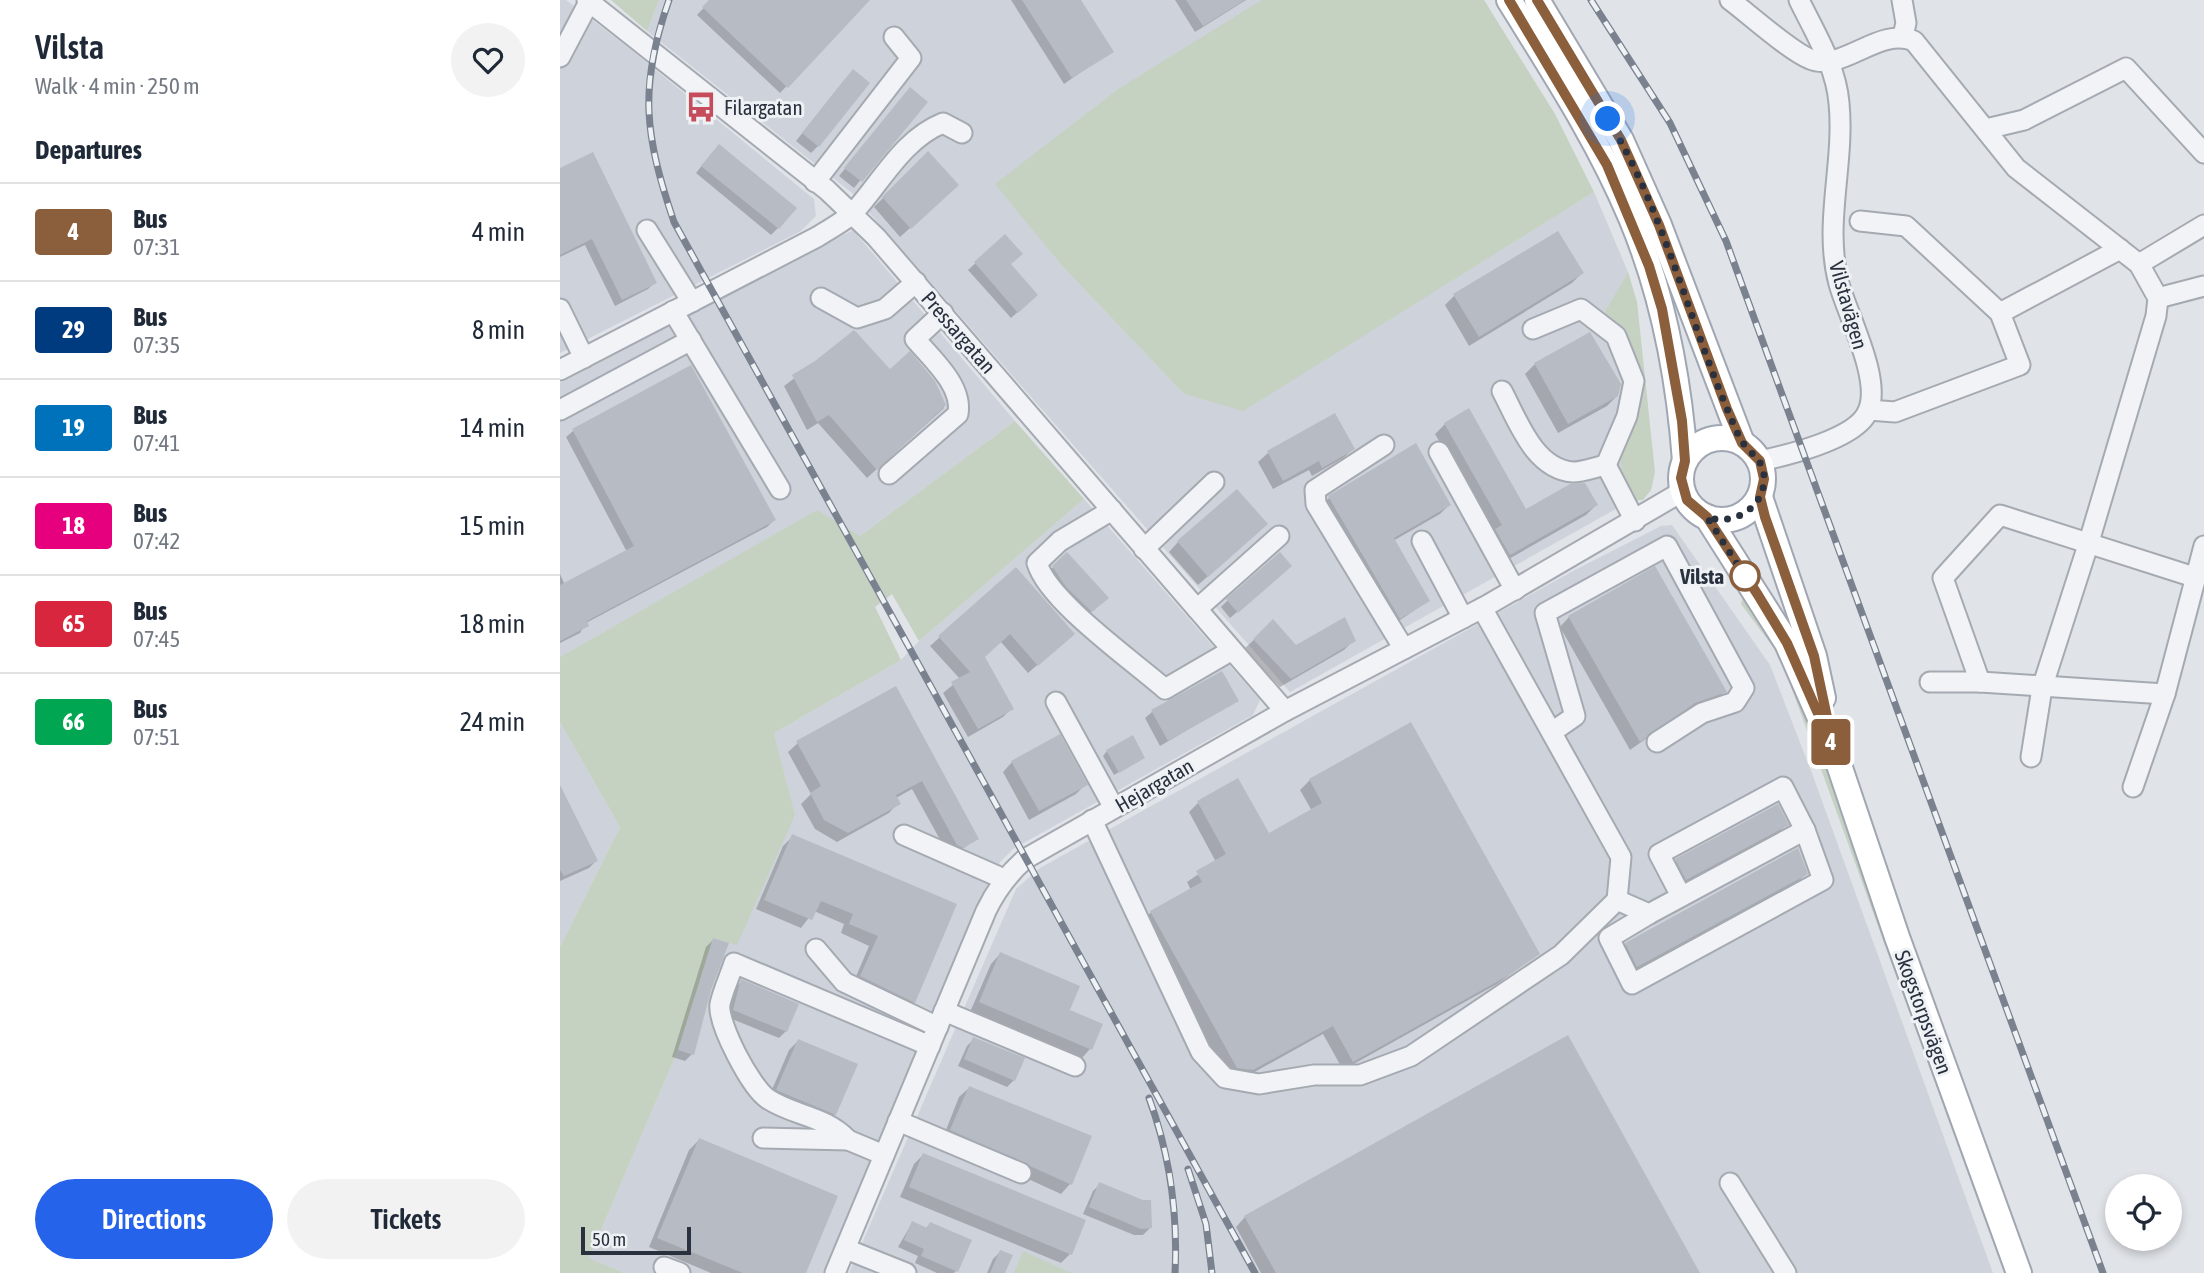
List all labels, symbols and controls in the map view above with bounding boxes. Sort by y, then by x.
button: heart [451,23,525,97]
text: Vilsta [35,28,104,66]
text: Walk · 4 min · 250 m [35,73,199,99]
bus stop icon: Filargatan [684,90,718,124]
place label: Filargatan [724,95,803,119]
your location [1590,101,1625,136]
text: Departures [35,135,142,165]
text: Bus [133,204,167,234]
text: 4 min [472,217,525,247]
text: 4 [68,218,79,245]
text: 07:31 [133,234,180,260]
street label: Vilstavägen [1825,258,1873,352]
street label: Pressargatan [917,286,1001,378]
text: Bus [133,302,167,332]
text: 8 min [472,315,525,345]
text: 29 [62,316,85,343]
text: 07:35 [133,332,180,358]
text: Bus [133,400,167,430]
text: 14 min [460,413,525,443]
text: 19 [62,414,85,441]
text: 07:41 [133,430,180,456]
text: Bus [133,498,167,528]
text: 15 min [460,511,525,541]
text: 18 [62,512,85,539]
text: 07:42 [133,528,180,554]
marker: Vilsta [1730,561,1760,591]
place label: Vilsta [1679,564,1724,588]
text: Bus [133,596,167,626]
text: 18 min [460,609,525,639]
text: 65 [62,610,85,637]
text: 07:45 [133,626,180,652]
text: Bus [133,694,167,724]
text: 24 min [460,707,525,737]
text: 66 [62,708,85,735]
line badge: 4 [1808,719,1854,765]
text: 07:51 [133,724,180,750]
text: 4 [1825,728,1837,755]
street label: Hejargatan [1111,753,1197,817]
street label: Skogstorpsvägen [1891,947,1957,1077]
map controls [2105,1174,2182,1251]
button: locate [2105,1174,2182,1251]
button: Directions [35,1179,273,1259]
button: Tickets [287,1179,525,1259]
scale bar [581,1224,691,1256]
text: 50 m [592,1228,626,1250]

